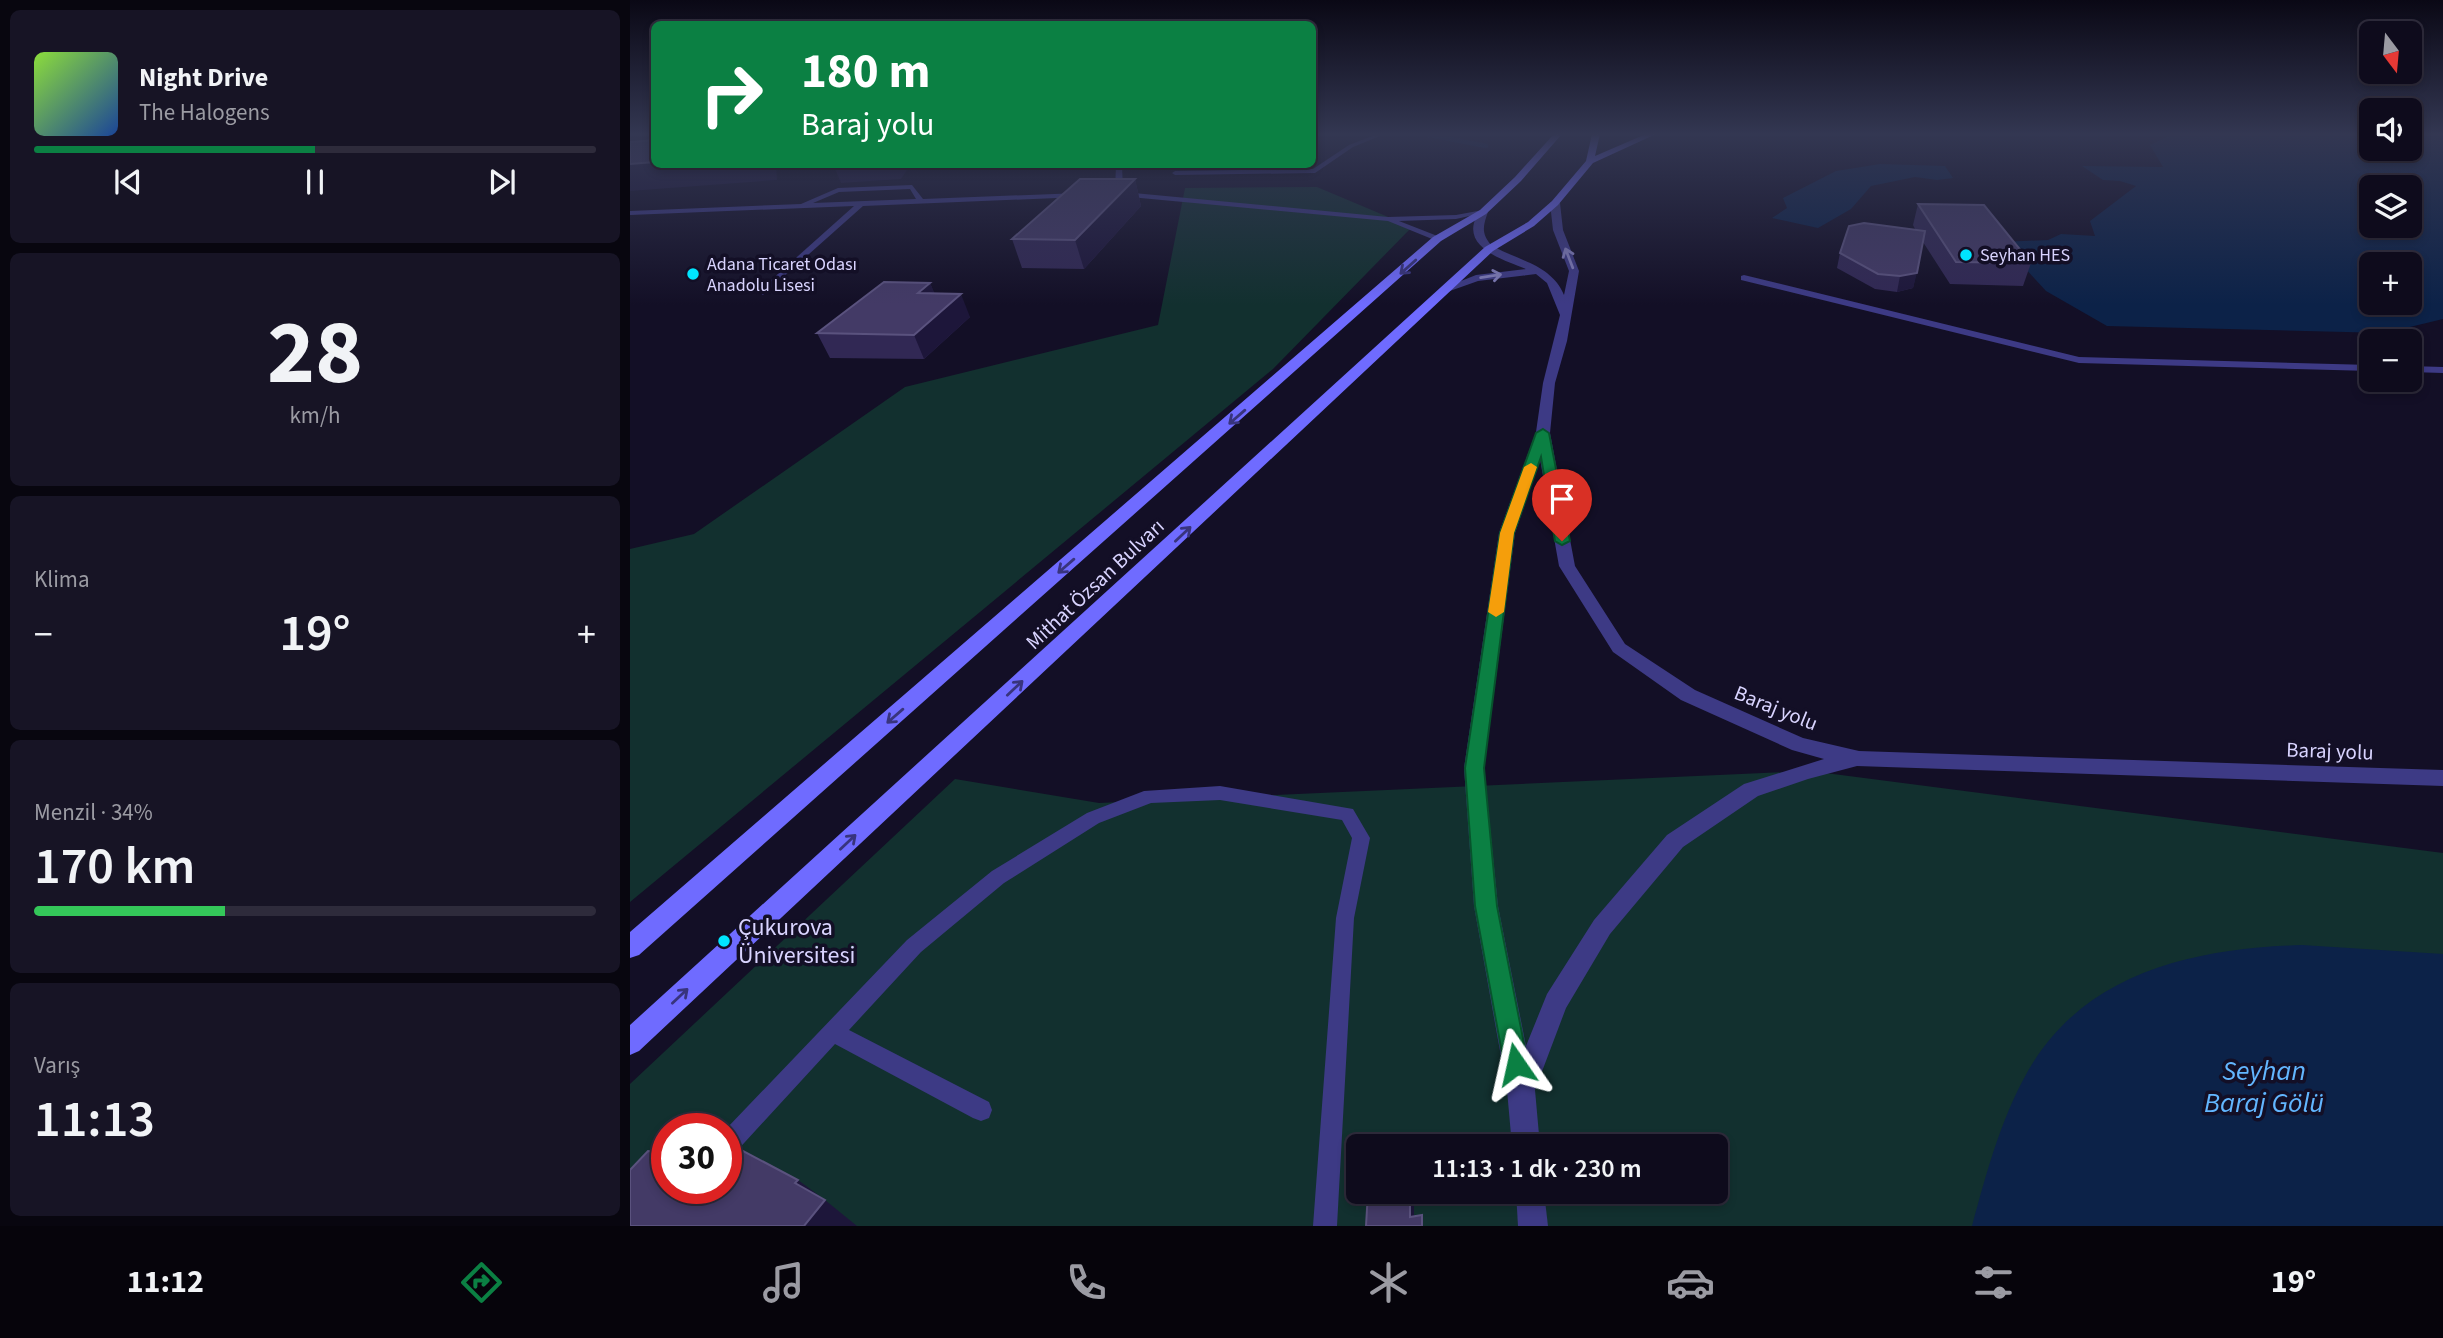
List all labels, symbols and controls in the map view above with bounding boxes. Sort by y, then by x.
north arrow [2359,21,2422,84]
map controls [2359,21,2422,392]
text: 180 m [801,37,930,107]
icon: right [686,49,777,140]
text: Night Drive [139,59,268,96]
text: The Halogens [139,96,270,129]
button: sound [2359,98,2422,161]
text: Baraj yolu [801,102,934,148]
icon: previous [109,163,147,201]
icon: pause [296,163,334,201]
icon: next [483,163,521,201]
button: layers [2359,175,2422,238]
place label: Seyhan HES [1980,243,2070,268]
marker: Seyhan HES [1958,247,1974,263]
one-way arrow [1562,248,1575,270]
place label: Adana Ticaret Odası Anadolu Lisesi [707,252,857,298]
button: + [2359,252,2422,315]
one-way arrow [1400,258,1417,275]
marker: Adana Ticaret Odası Anadolu Lisesi [685,266,701,282]
one-way arrow [1480,269,1502,282]
text: 28 [267,289,363,418]
button: − [2359,329,2422,392]
text: km/h [289,399,341,432]
one-way arrow [1228,409,1246,425]
pin [1532,469,1592,541]
icon: arrive [1543,480,1581,518]
street label: Mithat Özsan Bulvarı [1019,512,1171,656]
one-way arrow [1174,526,1191,543]
one-way arrow [1057,558,1075,574]
text: Klima [34,563,90,596]
text: 19° [279,597,351,671]
text: − [34,608,53,662]
text: + [577,608,596,662]
street label: Baraj yolu [1730,678,1822,738]
one-way arrow [1006,680,1023,697]
one-way arrow [886,708,904,724]
street label: Baraj yolu [2286,734,2374,768]
text: Menzil · 34% [34,796,153,829]
text: 170 km [34,830,195,904]
one-way arrow [839,834,857,850]
place label: Çukurova Üniversitesi [738,910,855,973]
marker: Çukurova Üniversitesi [716,933,732,949]
one-way arrow [671,988,689,1004]
position arrow [1479,1027,1553,1101]
text: Varış [34,1049,80,1082]
water label: Seyhan Baraj Gölü [2204,1051,2324,1123]
text: 11:13 [34,1083,155,1157]
speed limit sign: 30 [651,1113,742,1204]
text: 11:13 · 1 dk · 230 m [1432,1150,1642,1187]
icon: directions [457,1258,506,1307]
icon: music [759,1258,808,1307]
icon: phone [1062,1258,1111,1307]
icon: climate [1364,1258,1413,1307]
icon: car [1666,1258,1715,1307]
icon: filters [1969,1258,2018,1307]
text: 11:12 [127,1259,204,1305]
text: 19° [2271,1259,2316,1305]

